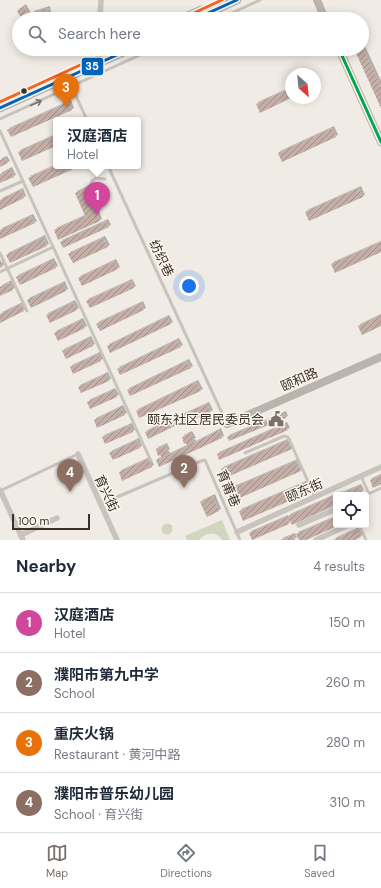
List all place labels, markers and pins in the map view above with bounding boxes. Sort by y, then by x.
pin: 3 [53,74,79,107]
unlabelled marker [19,86,29,96]
pin: 1 [84,182,110,215]
public building icon: 颐东社区居民委员会 [267,410,285,428]
place label: 颐东社区居民委员会 [147,411,264,428]
pin: 2 [171,455,197,488]
pin: 4 [57,459,83,492]

